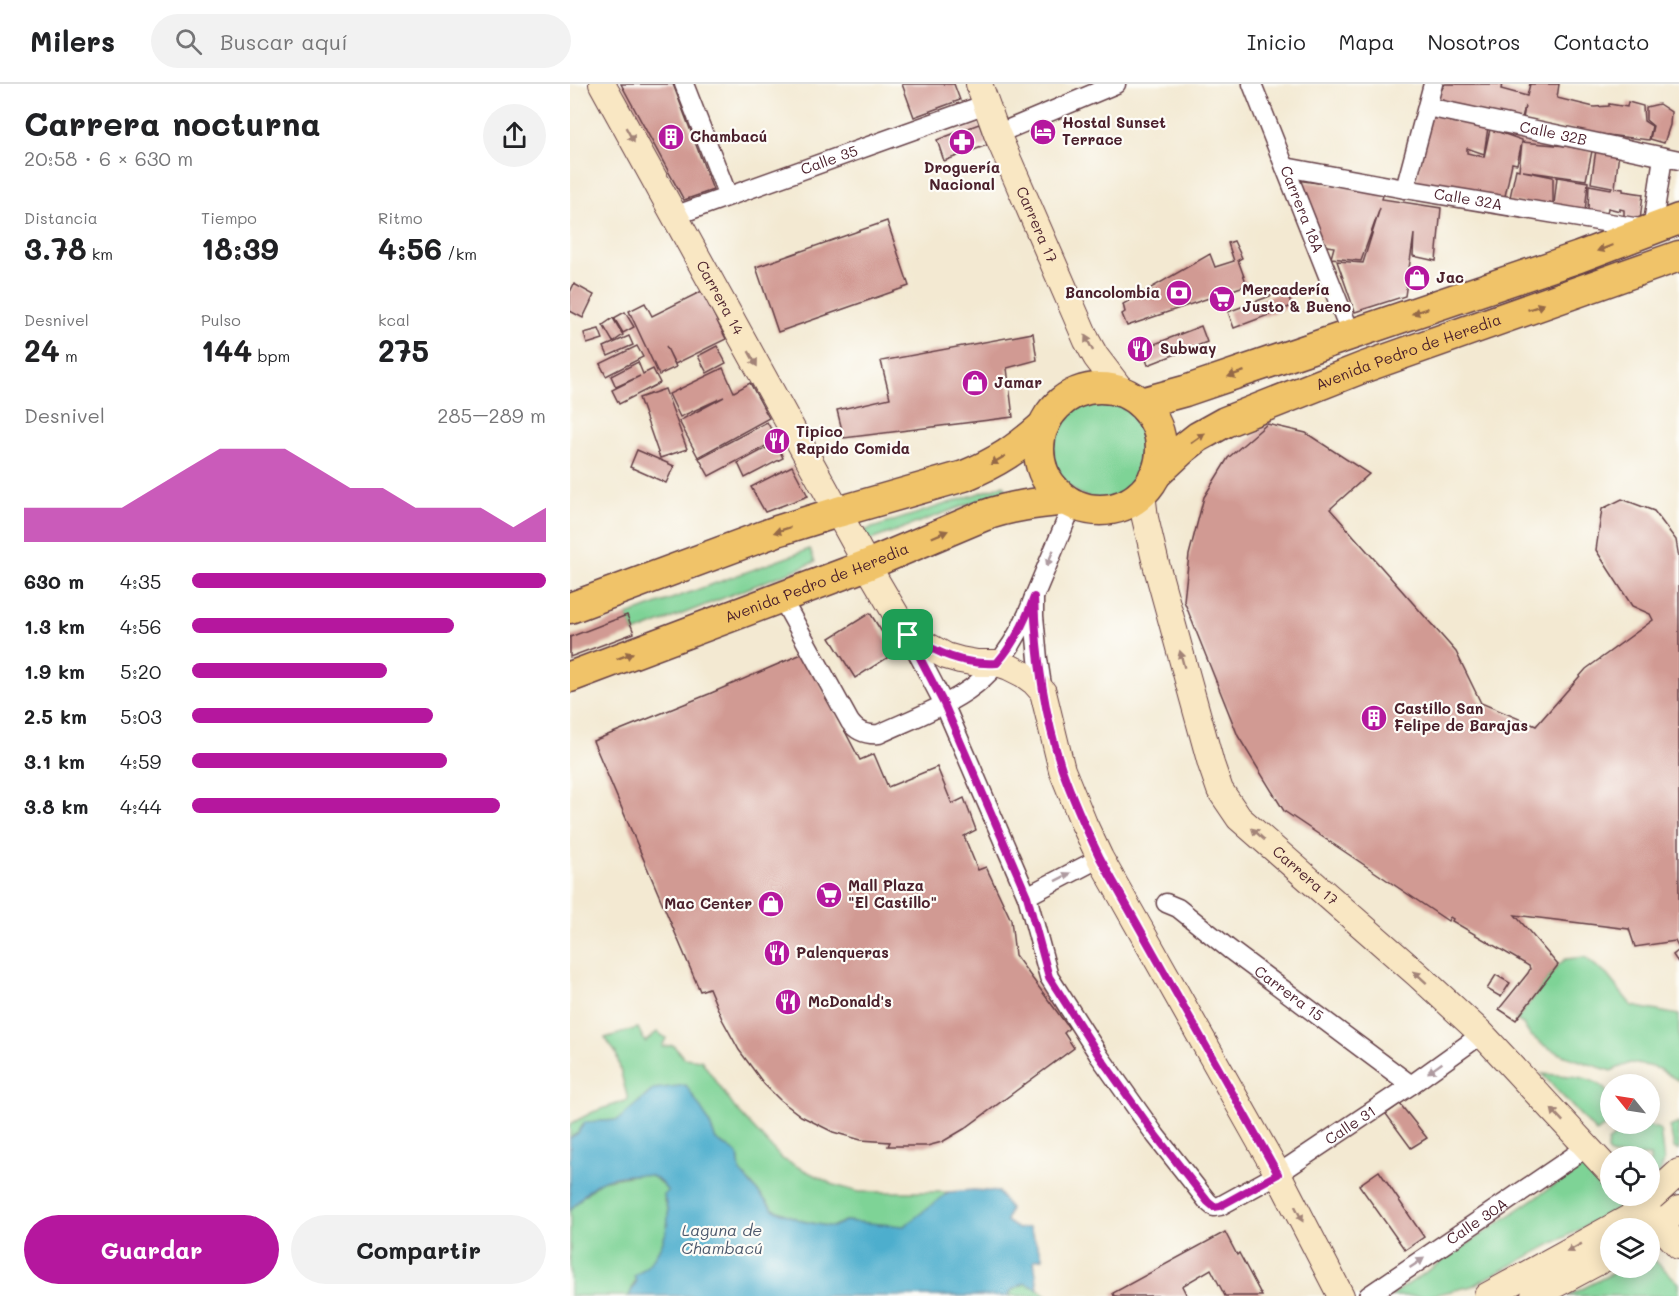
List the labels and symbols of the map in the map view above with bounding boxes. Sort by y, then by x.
place label: Hostal Sunset Terrace [1062,112,1166,149]
street label: Calle 32B [1518,116,1589,149]
hotel icon: Hostal Sunset Terrace [1028,117,1058,147]
building icon: Chambacú [656,122,686,152]
place label: Chambacú [690,126,767,146]
one-way arrow [625,127,635,144]
pharmacy icon: Droguería Nacional [947,127,977,157]
street label: Calle 35 [798,140,860,179]
place label: Droguería Nacional [924,157,1000,194]
street label: Carrera 18A [1276,163,1329,256]
street label: Carrera 17 [1012,183,1063,265]
street label: Calle 32A [1432,183,1504,214]
one-way arrow [1596,243,1614,253]
street label: Carrera 14 [692,257,749,338]
shop icon: Jac [1402,263,1432,293]
place label: Jac [1436,267,1464,287]
bank icon: Bancolombia [1164,278,1194,308]
place label: Mercadería Justo & Bueno [1242,279,1351,316]
place label: Bancolombia [1065,282,1160,302]
supermarket icon: Mercadería Justo & Bueno [1207,284,1237,314]
one-way arrow [1527,302,1545,312]
one-way arrow [1411,306,1429,316]
street label: Avenida Pedro de Heredia [1312,309,1504,394]
restaurant icon: Subway [1125,334,1155,364]
one-way arrow [1084,335,1093,352]
place label: Subway [1160,338,1216,358]
one-way arrow [748,351,758,368]
shop icon: Jamar [960,368,990,398]
one-way arrow [1227,369,1245,379]
place label: Jamar [994,372,1042,392]
place label: Tipico Rapido Comida [796,421,910,458]
restaurant icon: Tipico Rapido Comida [762,426,792,456]
one-way arrow [1189,432,1205,444]
one-way arrow [989,455,1006,465]
one-way arrow [773,525,791,535]
one-way arrow [931,529,949,538]
street label: Avenida Pedro de Heredia [722,538,912,627]
one-way arrow [1045,549,1054,567]
pin [882,609,933,660]
one-way arrow [1177,649,1186,667]
one-way arrow [616,651,634,660]
place label: Castillo San Felipe de Barajas [1394,698,1528,735]
building icon: Castillo San Felipe de Barajas [1359,703,1389,733]
one-way arrow [1250,827,1265,841]
street label: Carrera 17 [1269,841,1343,909]
one-way arrow [1055,872,1072,882]
place label: Mall Plaza "El Castillo" [848,875,937,912]
supermarket icon: Mall Plaza "El Castillo" [814,880,844,910]
shop icon: Mac Center [756,889,786,919]
place label: Mac Center [664,893,752,913]
restaurant icon: Palenqueras [762,938,792,968]
place label: Palenqueras [796,942,889,962]
street label: Carrera 15 [1251,960,1328,1025]
one-way arrow [1413,971,1428,984]
restaurant icon: McDonald's [773,987,803,1017]
place label: McDonald's [808,991,892,1011]
one-way arrow [1427,1061,1442,1073]
north arrow [1600,1074,1660,1134]
street label: Calle 31 [1321,1100,1379,1149]
one-way arrow [1550,1107,1564,1122]
street label: Calle 30A [1442,1193,1511,1249]
one-way arrow [1294,1205,1304,1222]
water label: Laguna de Chambacú [681,1219,763,1258]
one-way arrow [1565,1243,1582,1253]
one-way arrow [1408,1257,1424,1269]

